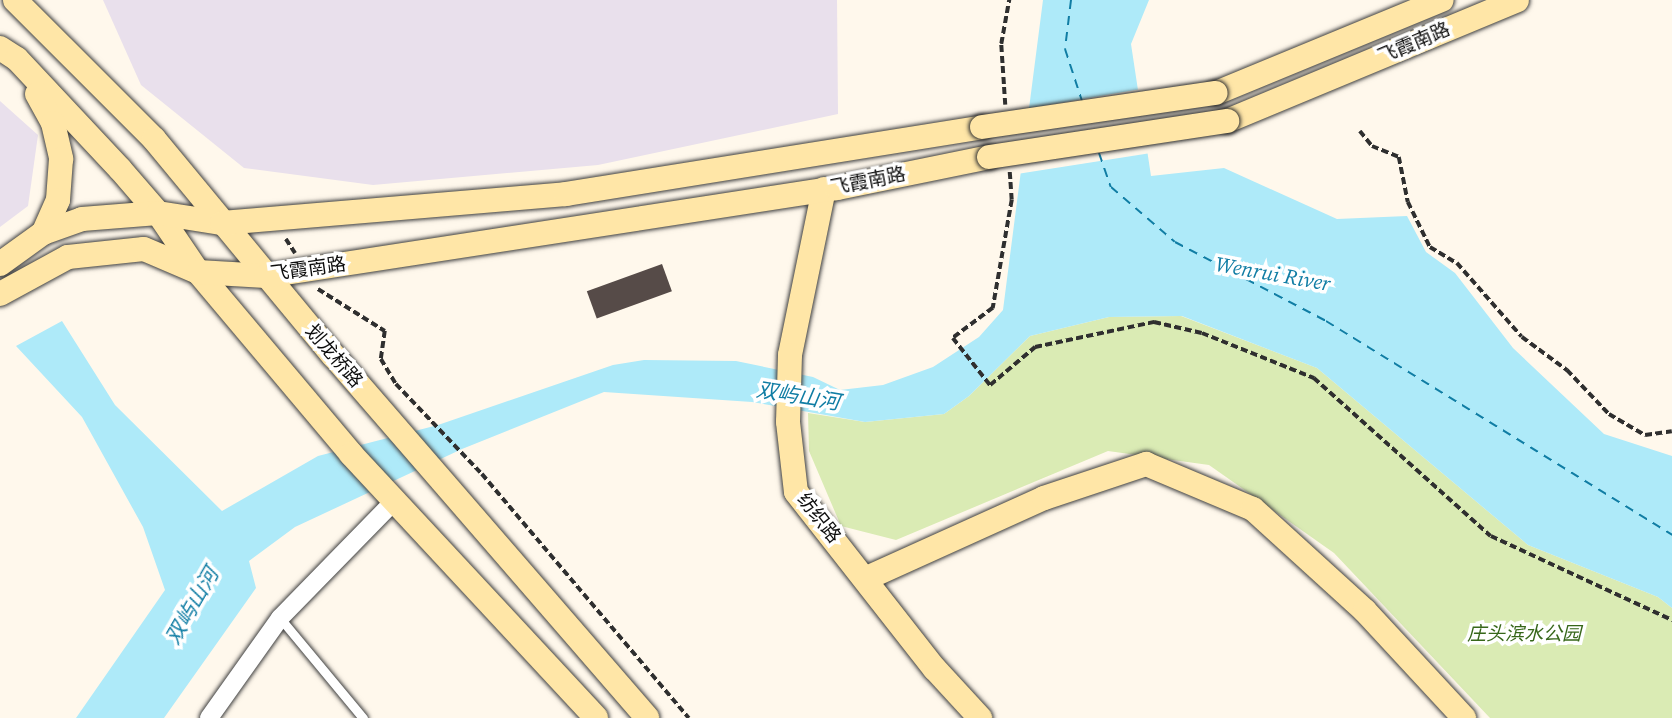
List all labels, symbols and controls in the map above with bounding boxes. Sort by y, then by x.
street label: 飞霞南路 [1375,18,1453,68]
street label: 飞霞南路 [829,163,907,199]
water label: Wenrui River [1214,251,1332,297]
street label: 飞霞南路 [269,252,347,286]
street label: 划龙桥路 [300,320,368,392]
water label: 双屿山河 [755,377,841,415]
street label: 纺织路 [792,489,846,547]
water label: 双屿山河 [160,563,224,649]
park label: 庄头滨水公园 [1467,623,1581,645]

